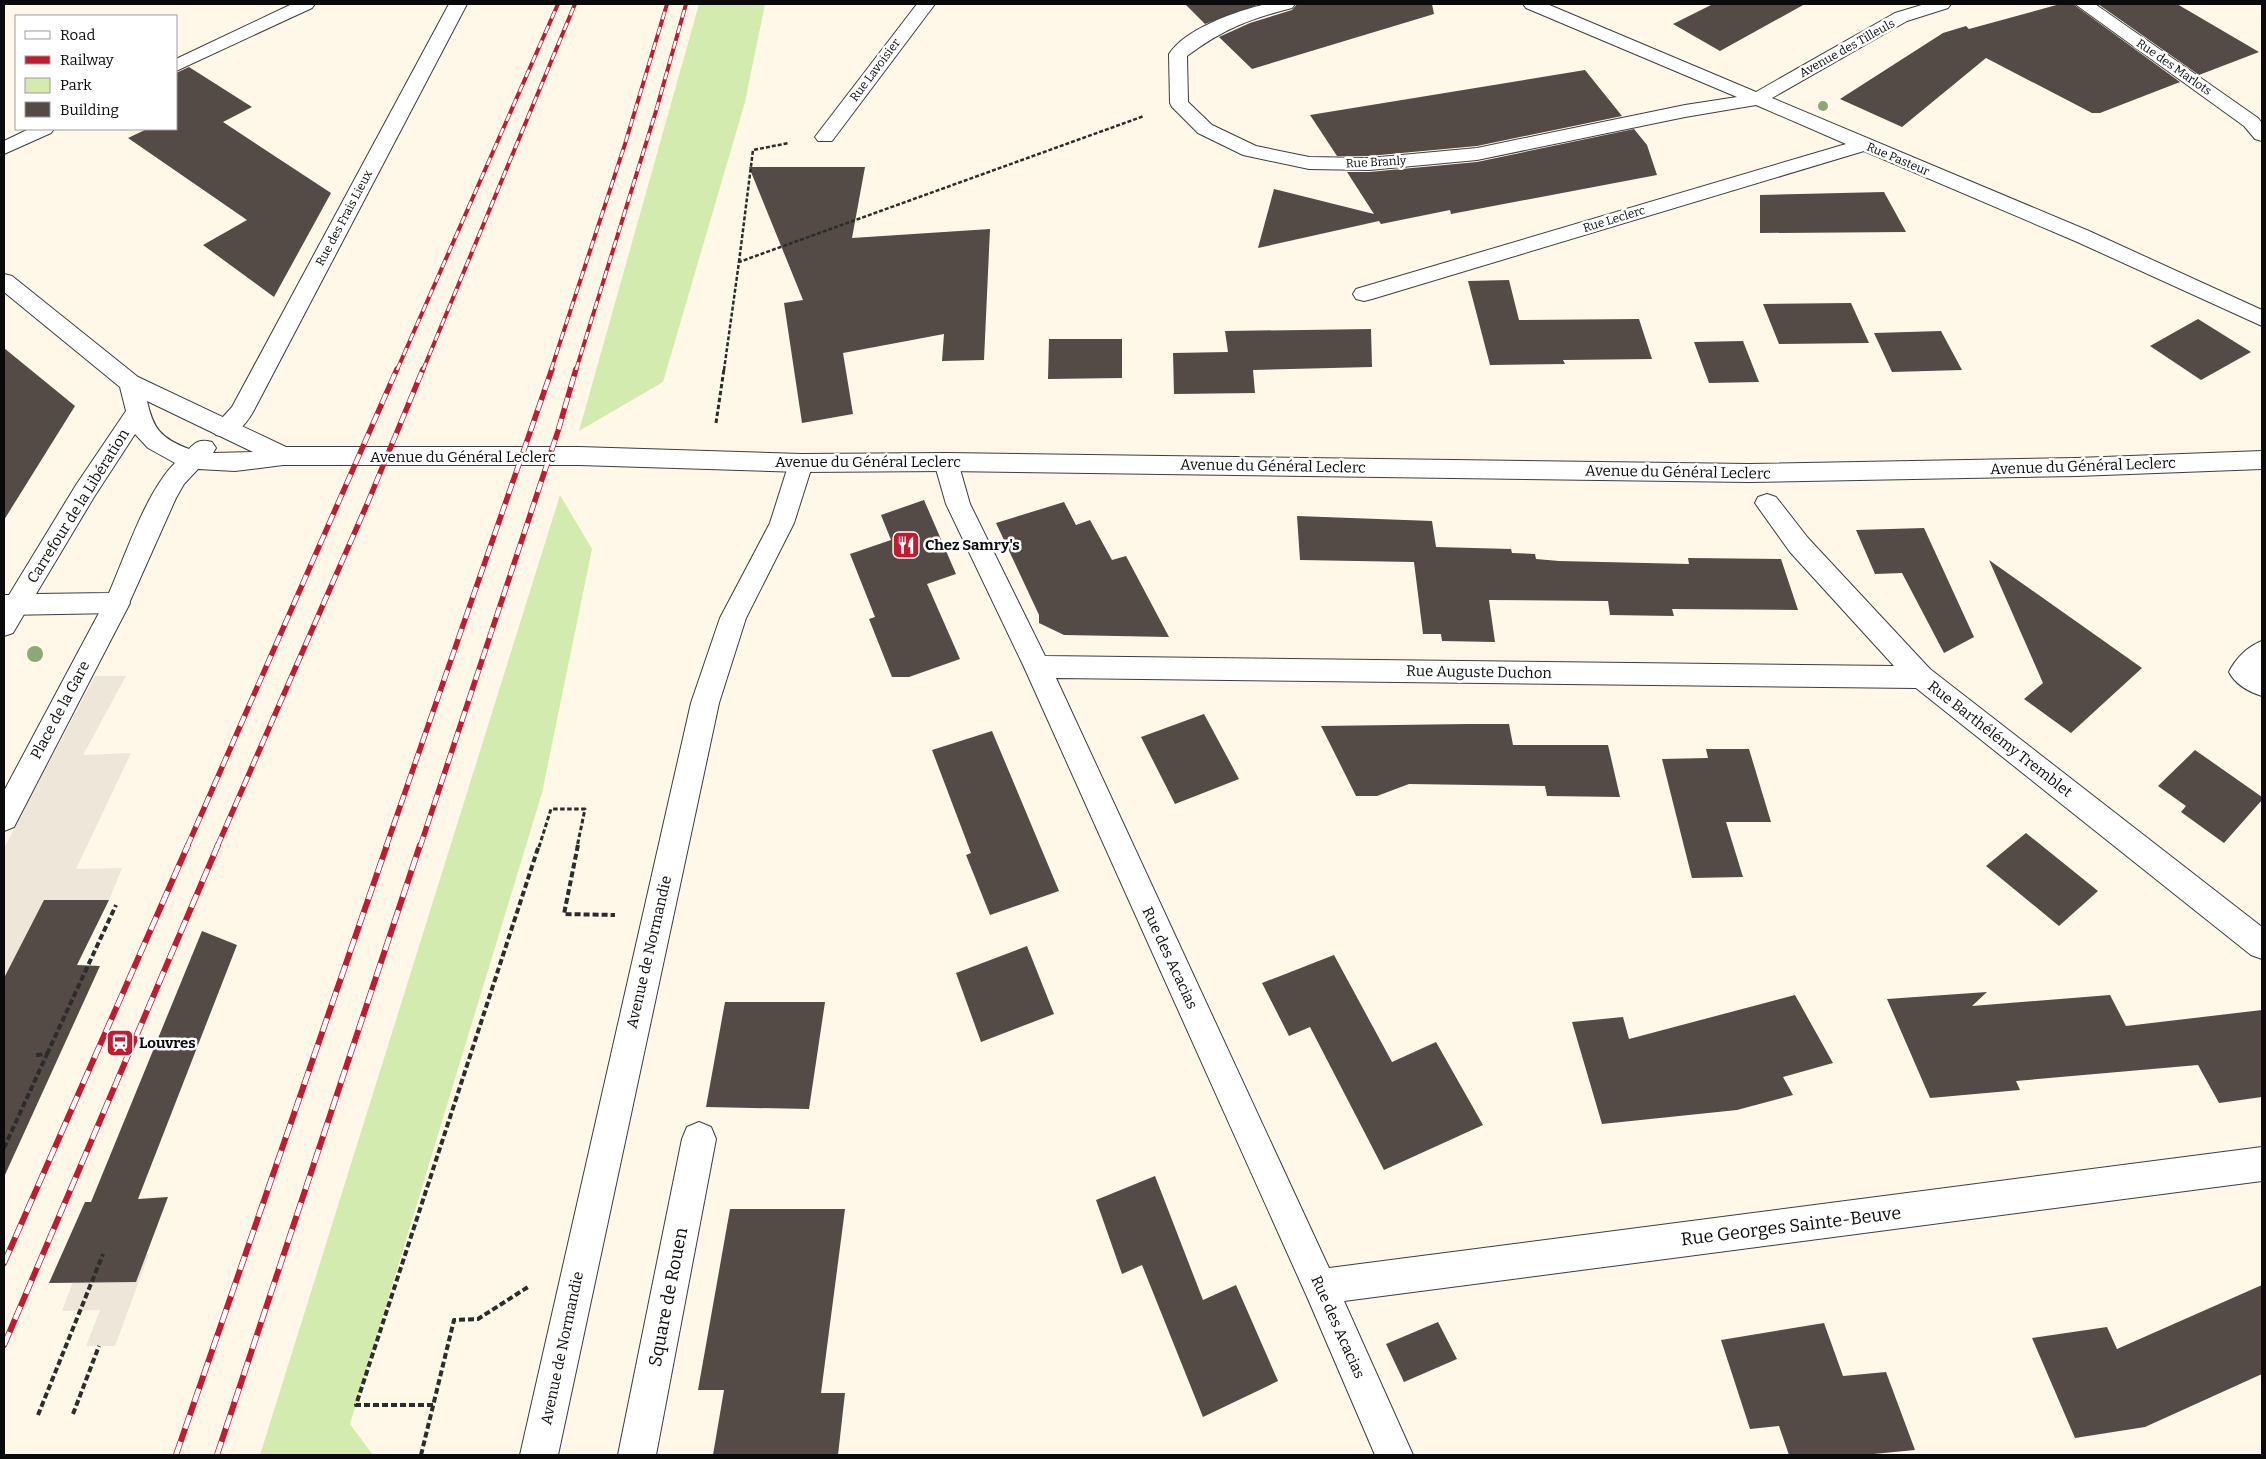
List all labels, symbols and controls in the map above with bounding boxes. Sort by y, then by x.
legend [15,15,178,130]
street label: Avenue des Tilleuls [1797,16,1897,80]
text: Road [60,26,95,44]
street label: Rue Lavoisier [847,35,903,104]
street label: Rue des Marlots [2134,36,2214,98]
text: Railway [60,51,114,69]
text: Park [60,76,92,94]
text: Building [60,101,119,119]
street label: Rue Pasteur [1865,140,1932,179]
street label: Rue Branly [1346,153,1407,171]
street label: Rue des Frais Lieux [313,167,375,268]
street label: Rue Leclerc [1581,203,1647,235]
street label: Carrefour de la Libération [23,425,133,586]
street label: Avenue du Général Leclerc [370,448,556,466]
street label: Avenue du Général Leclerc [775,453,961,471]
street label: Avenue du Général Leclerc [1990,454,2176,478]
street label: Avenue du Général Leclerc [1180,455,1366,477]
street label: Avenue du Général Leclerc [1585,461,1771,483]
restaurant icon: Chez Samry's [891,530,921,560]
place label: Chez Samry's [925,536,1020,554]
street label: Place de la Gare [27,658,93,762]
street label: Rue Auguste Duchon [1406,662,1552,682]
street label: Rue Barthélémy Tremblet [1924,677,2076,801]
street label: Avenue de Normandie [623,874,675,1030]
street label: Rue des Acacias [1138,904,1202,1012]
station icon: Louvres [105,1028,135,1058]
place label: Louvres [139,1034,196,1052]
street label: Rue Georges Sainte-Beuve [1680,1202,1902,1250]
street label: Square de Rouen [644,1225,692,1368]
street label: Avenue de Normandie [537,1270,587,1426]
street label: Rue des Acacias [1307,1273,1369,1381]

